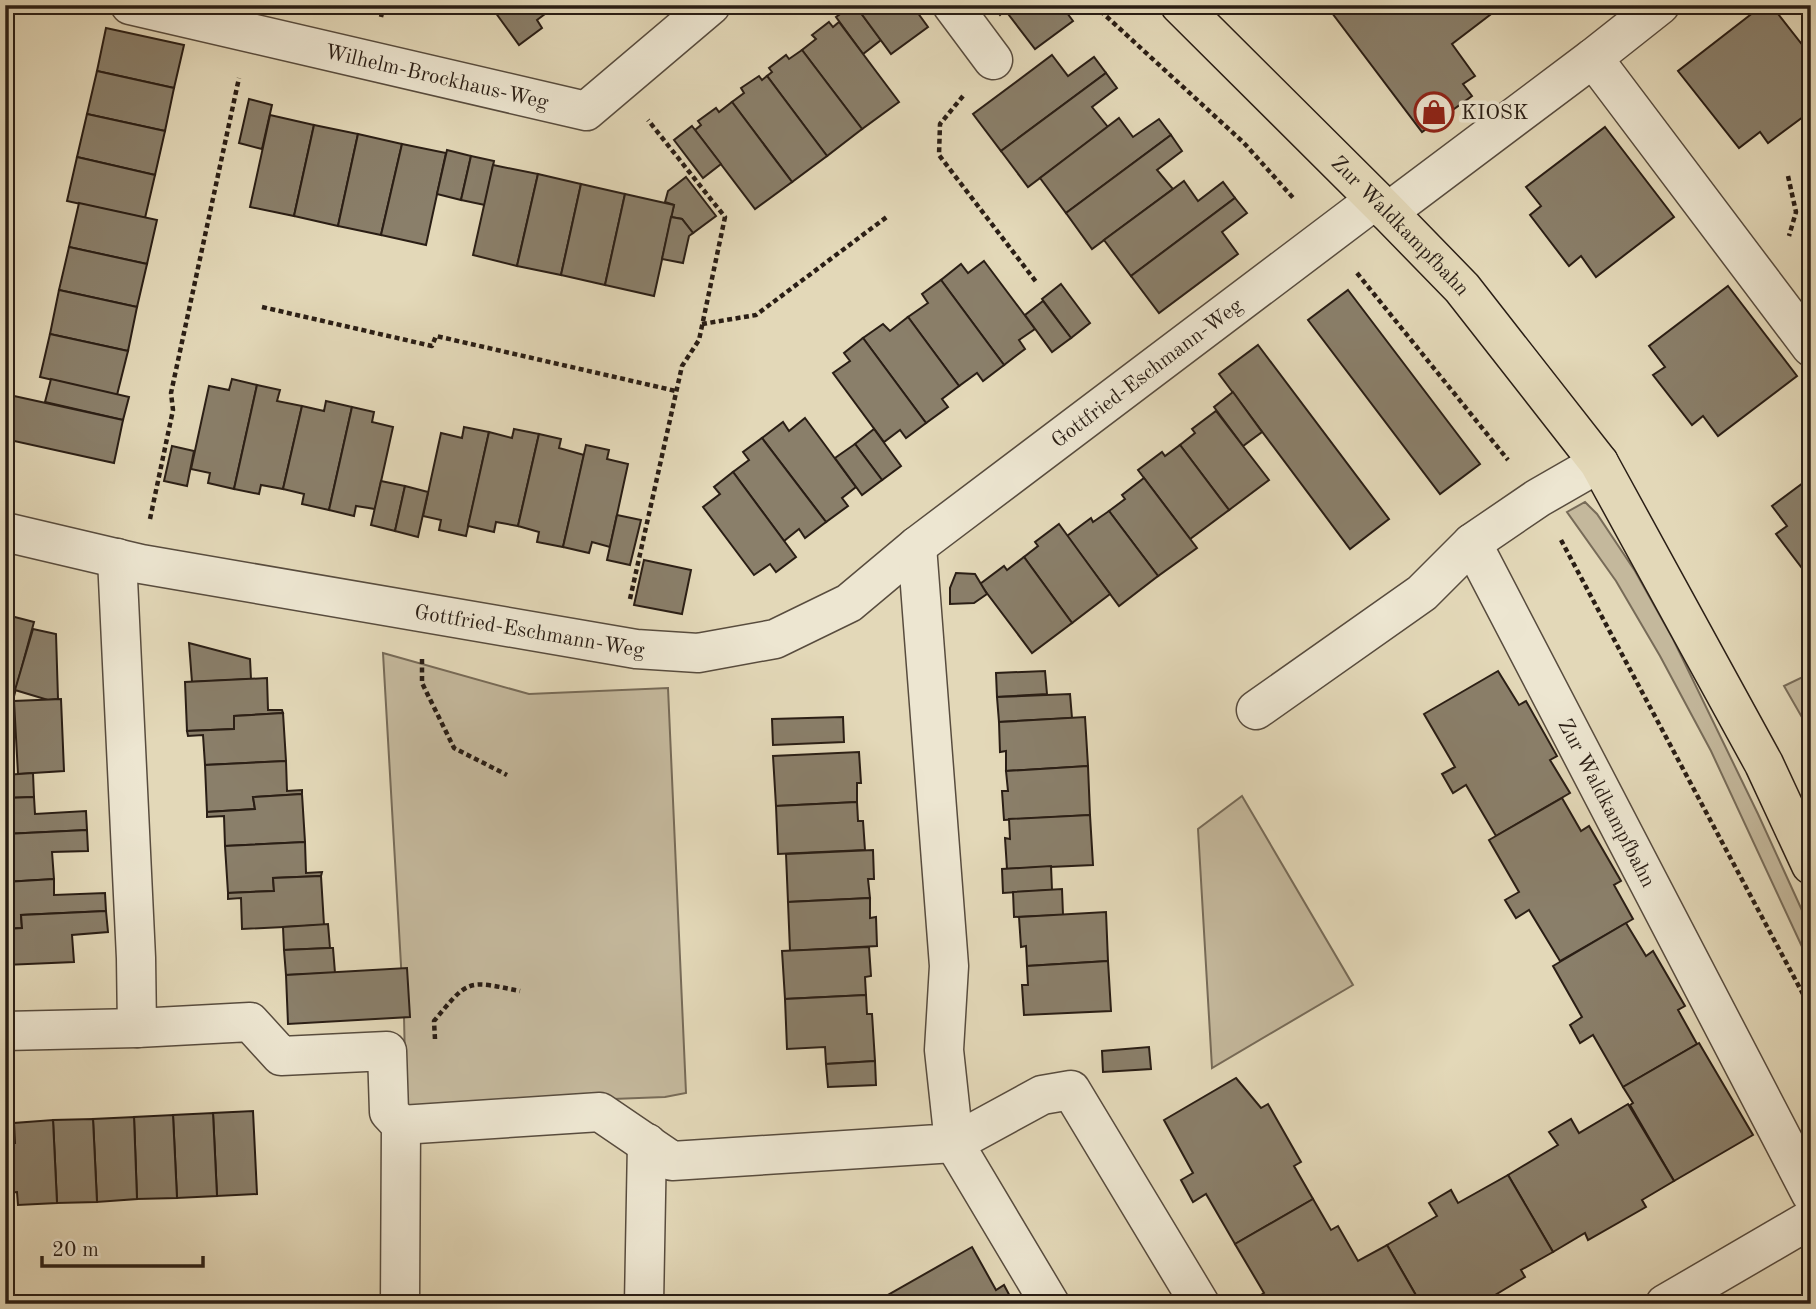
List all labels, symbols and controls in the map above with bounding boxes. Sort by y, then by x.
street label: Wilhelm-Brockhaus-Weg [323,42,551,114]
shop icon: KIOSK [1413,91,1455,133]
place label: KIOSK [1461,103,1529,124]
street label: Zur Waldkampfbahn [1326,153,1473,300]
street label: Gottfried-Eschmann-Weg [1048,295,1247,452]
street label: Gottfried-Eschmann-Weg [413,602,646,662]
street label: Zur Waldkampfbahn [1553,716,1658,891]
scale bar [42,1225,203,1269]
text: 20 m [52,1240,99,1261]

